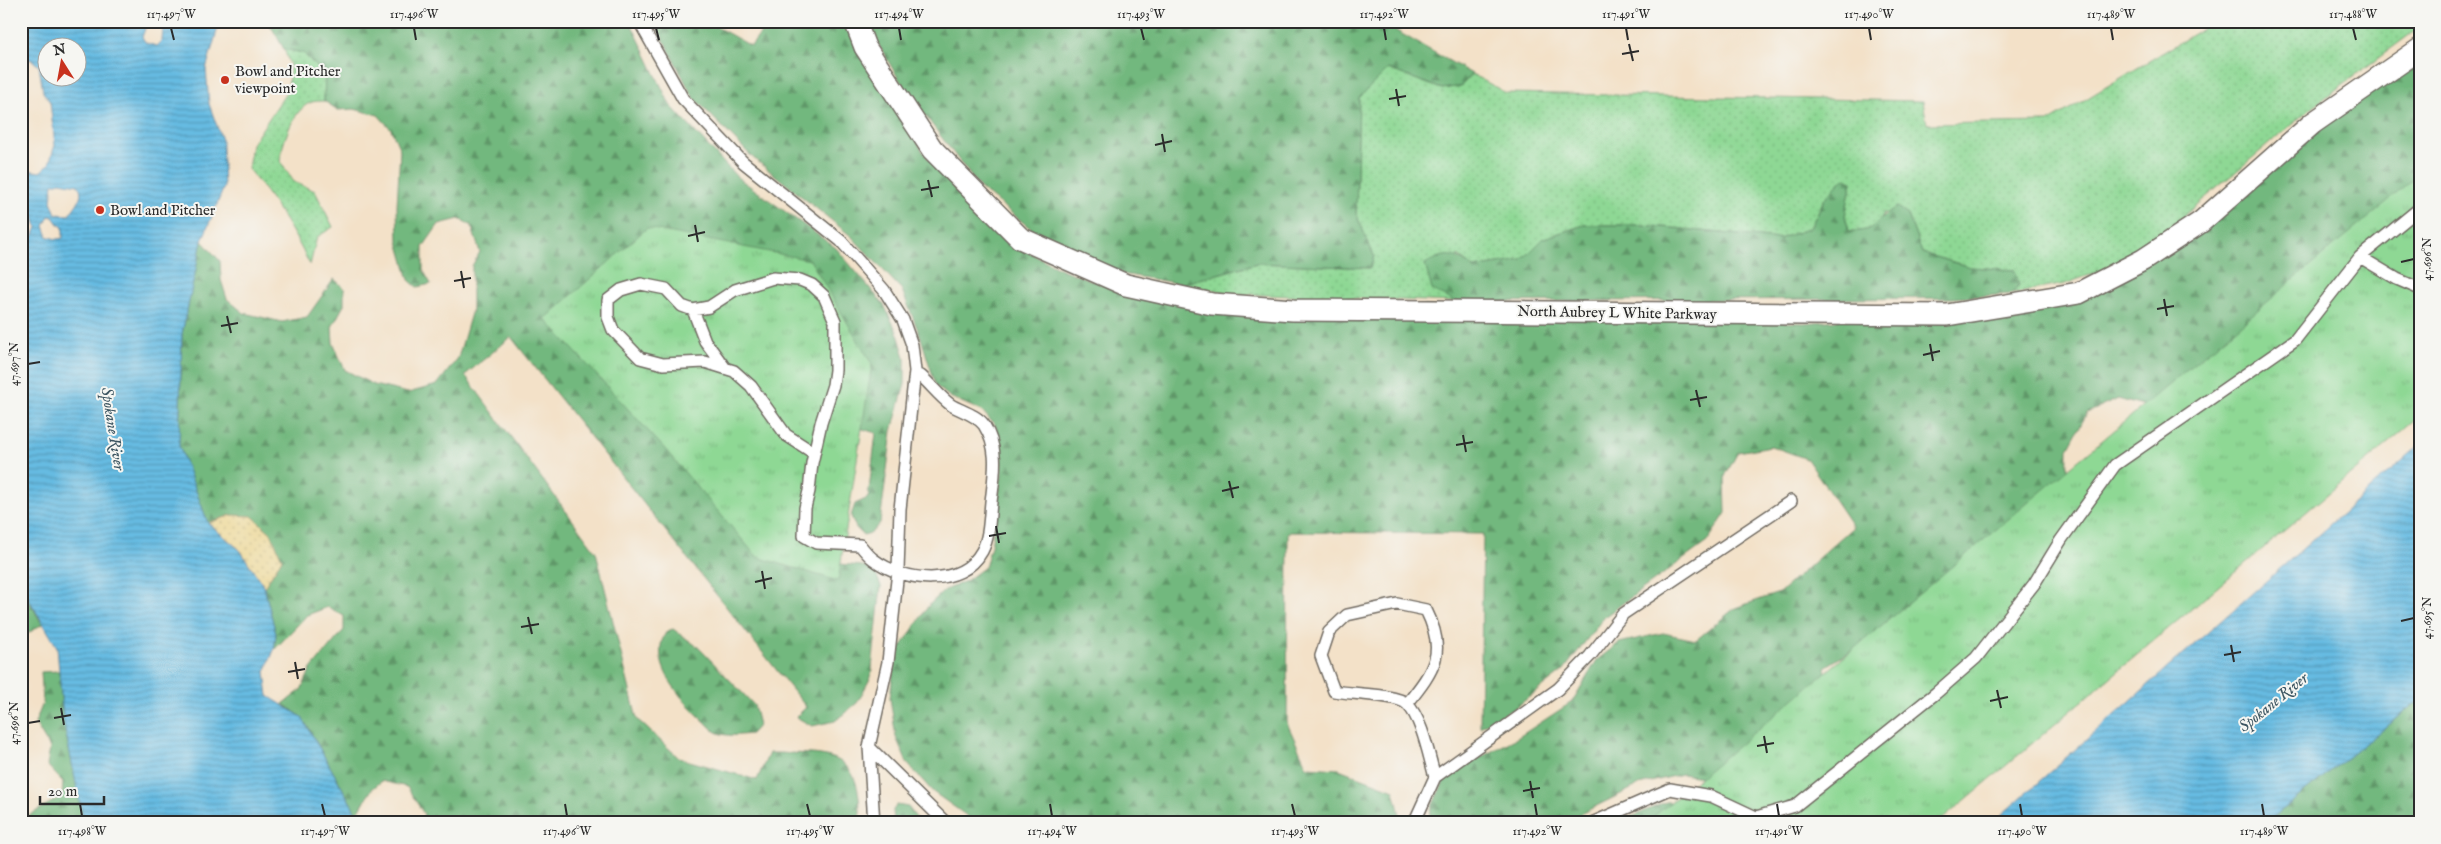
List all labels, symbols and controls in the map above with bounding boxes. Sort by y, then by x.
text: 117.497°W [146,7,196,22]
text: 117.496°W [390,7,439,22]
text: 117.495°W [632,7,681,22]
text: 117.494°W [874,7,924,22]
text: 117.493°W [1117,7,1166,22]
text: 117.492°W [1359,7,1409,22]
text: 117.491°W [1602,7,1651,22]
text: 117.490°W [1844,7,1894,22]
text: 117.489°W [2087,7,2136,22]
text: 117.488°W [2329,7,2377,22]
north arrow [38,38,88,88]
text: N [51,40,67,60]
place label: Bowl and Pitcher viewpoint [235,62,341,98]
marker: Bowl and Pitcher viewpoint [219,74,231,86]
place label: Bowl and Pitcher [110,201,216,220]
marker: Bowl and Pitcher [94,204,106,216]
text: 47.696°N [2420,237,2435,281]
street label: North Aubrey L White Parkway [1517,302,1718,324]
text: 47.697°N [7,341,22,386]
water label: Spokane River [96,386,129,473]
text: 47.695°N [2420,596,2435,639]
water label: Spokane River [2235,668,2314,737]
text: 47.696°N [7,701,22,745]
scale bar [40,774,104,806]
text: 20 m [48,782,78,801]
text: 117.498°W [58,824,107,839]
text: 117.497°W [300,824,350,839]
text: 117.496°W [543,824,592,839]
text: 117.495°W [786,824,835,839]
text: 117.494°W [1027,824,1077,839]
text: 117.493°W [1271,824,1320,839]
text: 117.492°W [1512,824,1562,839]
text: 117.491°W [1755,824,1804,839]
text: 117.490°W [1997,824,2047,839]
text: 117.489°W [2240,824,2289,839]

